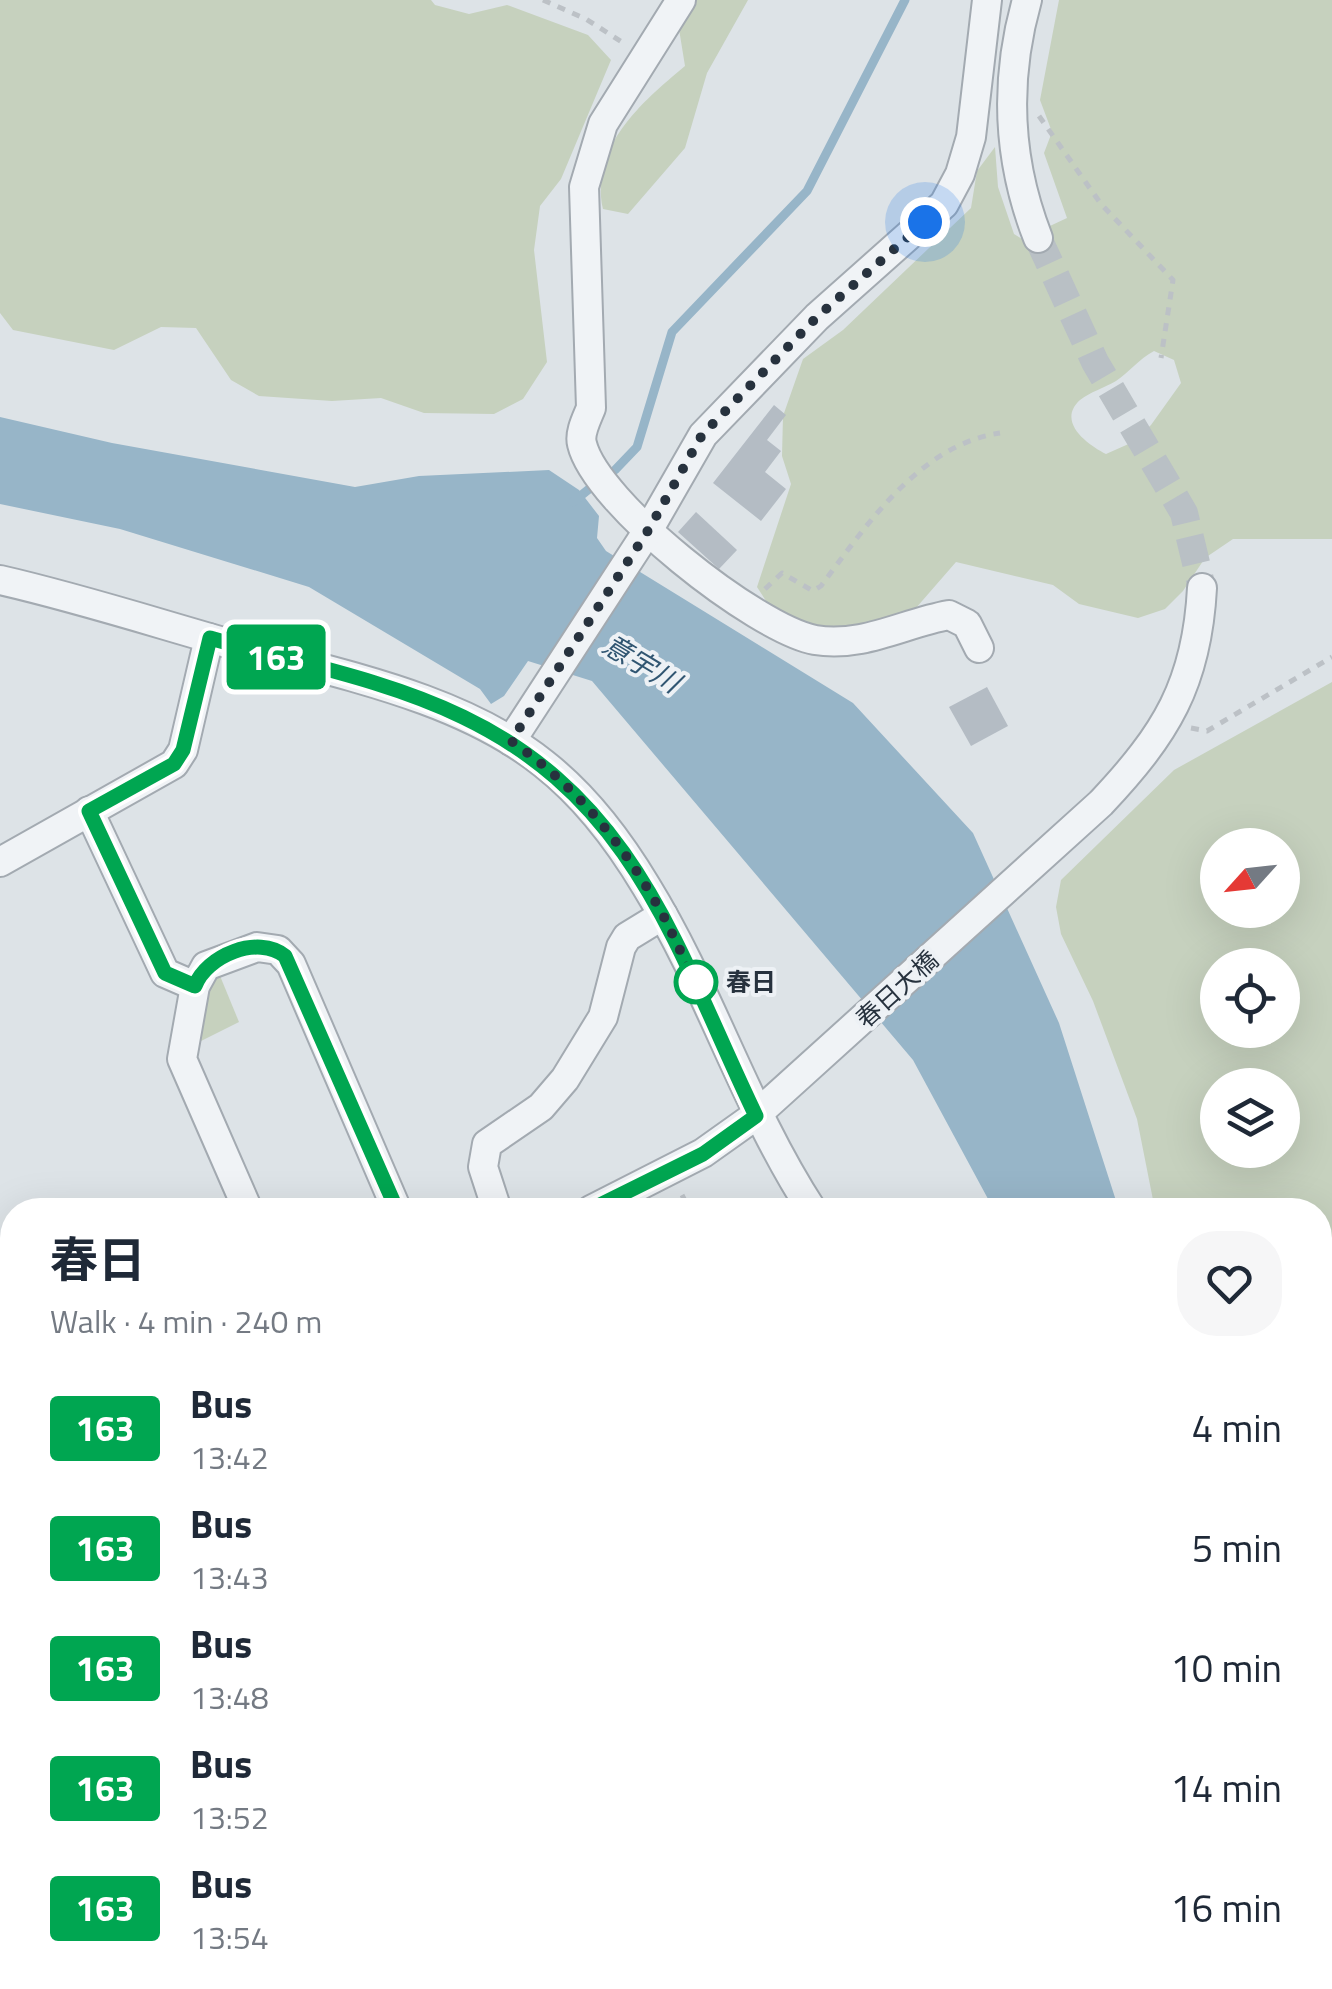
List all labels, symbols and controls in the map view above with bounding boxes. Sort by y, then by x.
your location [900,197,950,247]
water label: 意宇川 [595,623,692,705]
line badge: 163 [218,624,334,690]
text: 163 [247,630,305,684]
north arrow [1200,828,1300,928]
map controls [1200,828,1300,1168]
street label: 春日大橋 [847,941,947,1037]
button: locate [1200,948,1300,1048]
marker: 春日 [675,961,717,1003]
place label: 春日 [726,963,776,1001]
button: layers [1200,1068,1300,1168]
text: 春日 [50,1223,146,1296]
button: heart [1177,1231,1282,1336]
text: Walk · 4 min · 240 m [50,1297,322,1345]
text: Bus [190,1375,252,1433]
text: 4 min [1192,1399,1282,1457]
text: 163 [76,1401,134,1455]
text: 13:42 [190,1433,269,1481]
text: Bus [190,1495,252,1553]
text: 5 min [1192,1519,1282,1577]
text: 163 [76,1521,134,1575]
text: 13:43 [190,1553,269,1601]
text: Bus [190,1615,252,1673]
text: 10 min [1171,1639,1282,1697]
text: 163 [76,1641,134,1695]
text: 13:48 [190,1673,269,1721]
text: Bus [190,1735,252,1793]
text: 14 min [1171,1759,1282,1817]
text: 163 [76,1761,134,1815]
text: 13:52 [190,1793,269,1841]
text: Bus [190,1855,252,1913]
text: 16 min [1171,1879,1282,1937]
text: 163 [76,1881,134,1935]
text: 13:54 [190,1913,269,1961]

